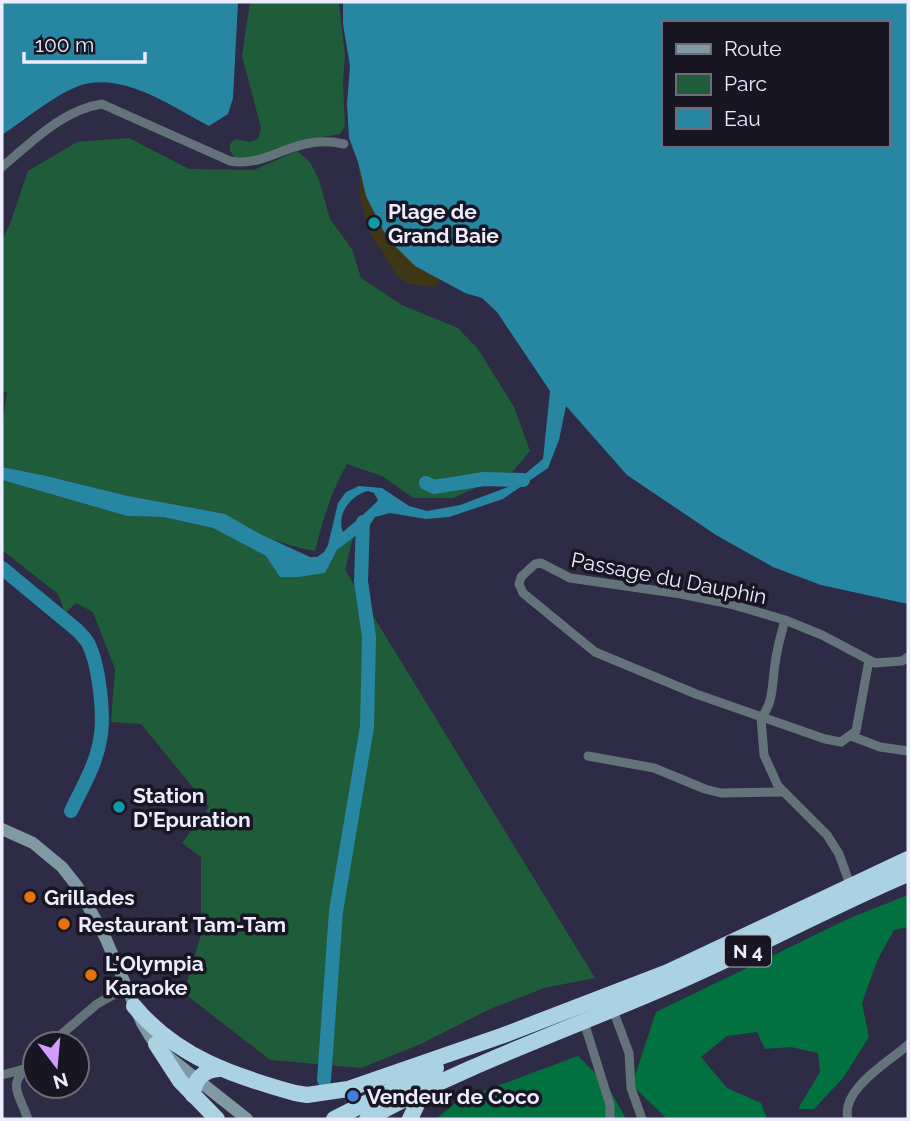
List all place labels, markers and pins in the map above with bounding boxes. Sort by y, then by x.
place label: Plage de Grand Baie [388,199,499,248]
marker: Plage de Grand Baie [366,215,382,231]
place label: Station D'Epuration [133,783,251,832]
marker: Station D'Epuration [111,799,127,815]
place label: Grillades [44,885,135,910]
marker: Grillades [22,889,38,905]
place label: Restaurant Tam-Tam [78,912,286,937]
marker: Restaurant Tam-Tam [56,916,72,932]
place label: L'Olympia Karaoke [105,951,204,1000]
marker: L'Olympia Karaoke [83,967,99,983]
place label: Vendeur de Coco [367,1084,540,1109]
marker: Vendeur de Coco [345,1088,361,1104]

